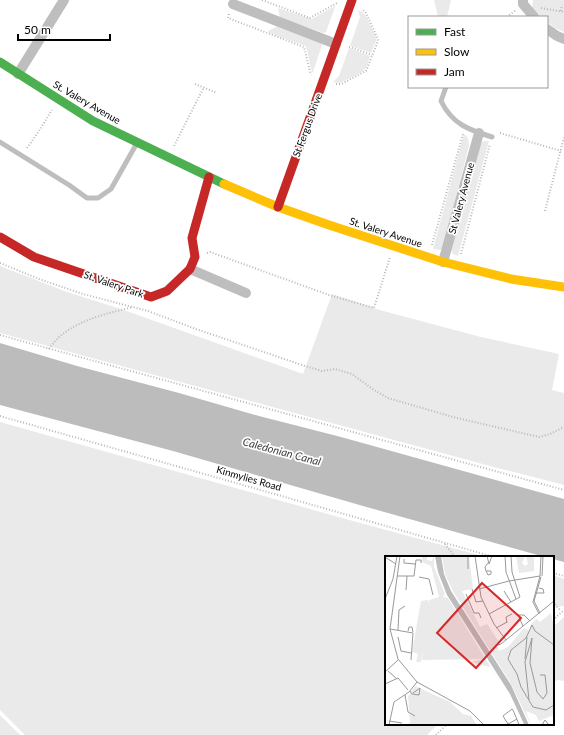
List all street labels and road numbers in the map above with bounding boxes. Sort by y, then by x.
street label: St. Valery Avenue [51,78,123,126]
street label: St Fergus Drive [290,92,324,158]
street label: St Valery Avenue [446,161,476,235]
street label: St. Valery Avenue [348,215,424,249]
street label: St. Valery Park [82,268,146,300]
street label: Kinmylies Road [215,463,283,493]

